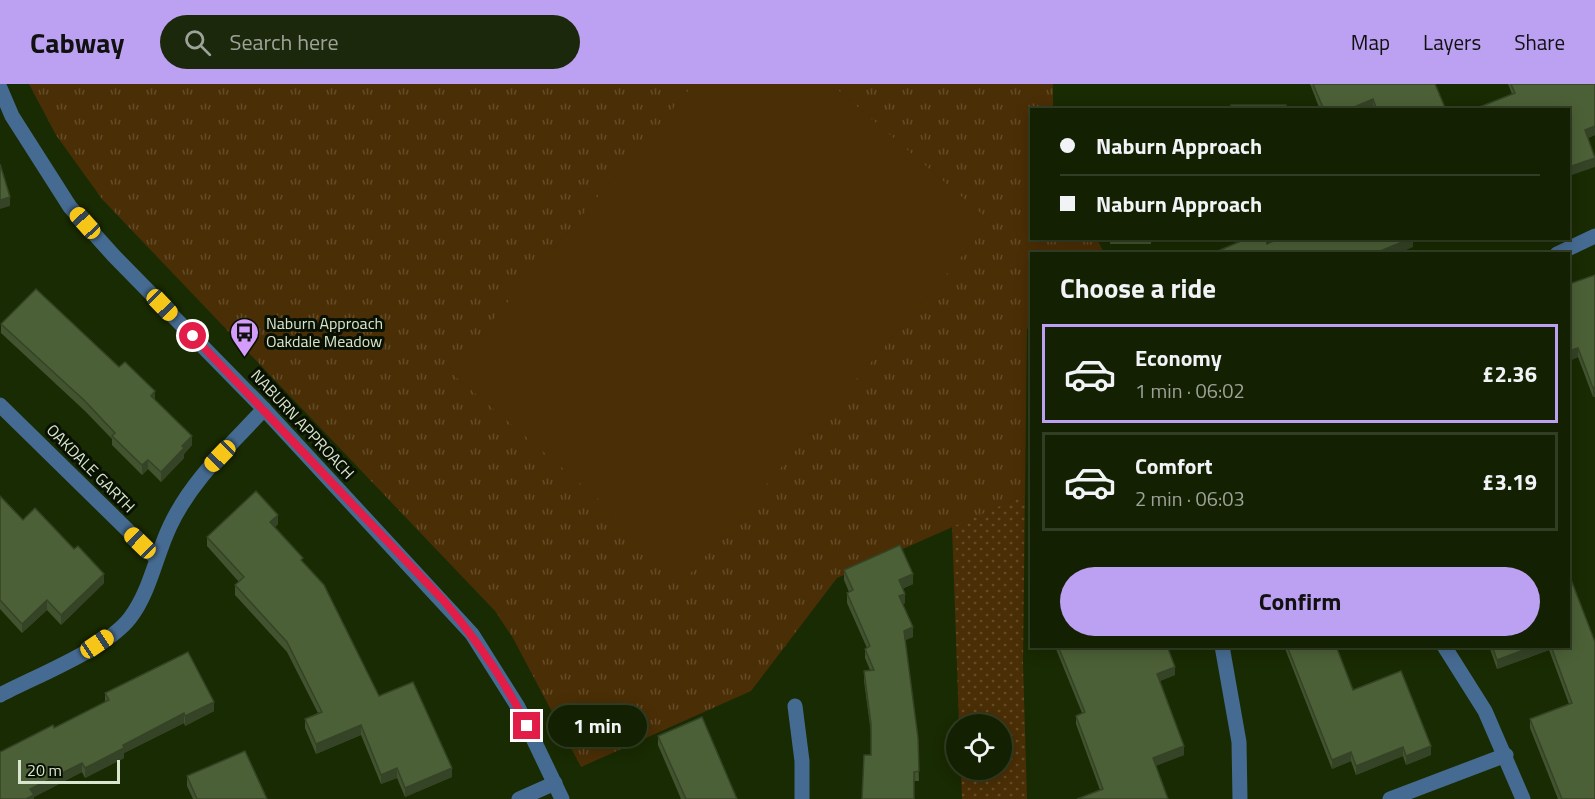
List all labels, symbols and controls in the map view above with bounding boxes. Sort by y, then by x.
search box [160,15,580,69]
text: Cabway [30,21,124,64]
text: Search here [229,25,339,59]
icon: search [181,26,214,59]
text: Map [1351,26,1390,58]
text: Layers [1423,26,1481,58]
text: Share [1514,26,1565,58]
text: Naburn Approach [1096,129,1262,163]
text: Naburn Approach [1096,187,1262,221]
car [66,204,104,242]
text: Choose a ride [1060,267,1216,308]
car [143,286,181,324]
place label: Naburn Approach Oakdale Meadow [266,311,383,353]
bus stop icon: Naburn Approach Oakdale Meadow [229,316,261,358]
route start [179,322,206,349]
text: Economy [1135,341,1222,375]
icon: car [1063,347,1117,401]
text: £2.36 [1482,357,1537,391]
street label: NABURN APPROACH [246,364,360,484]
text: 1 min · 06:02 [1135,375,1245,406]
street label: OAKDALE GARTH [41,418,141,518]
car [201,437,239,475]
text: Comfort [1135,449,1213,483]
icon: car [1063,455,1117,509]
text: £3.19 [1482,465,1537,499]
text: 2 min · 06:03 [1135,483,1245,514]
car [121,524,159,562]
button: Confirm [1060,567,1540,636]
car [77,626,117,662]
callout: 1 min [548,705,647,747]
text: 1 min [573,710,622,741]
route end [513,712,540,739]
map controls [946,714,1012,780]
button: locate [946,714,1012,780]
scale bar [18,757,120,784]
text: 20 m [27,758,62,782]

